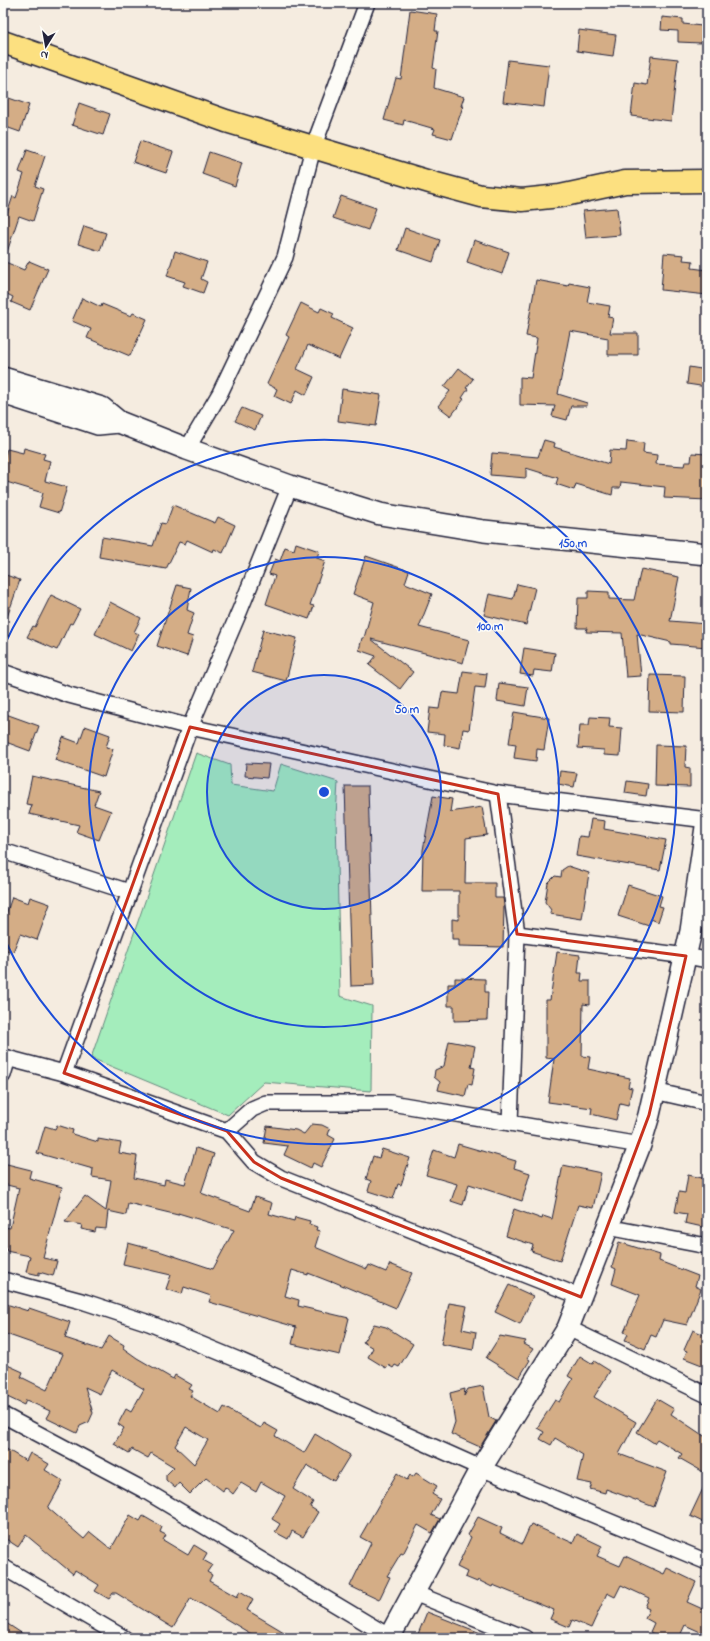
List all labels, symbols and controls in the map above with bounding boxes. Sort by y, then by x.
north arrow [26,26,66,66]
text: N [39,46,49,63]
text: 150 m [559,535,588,553]
text: 100 m [477,618,504,636]
text: 50 m [395,701,420,719]
centre of rings [317,785,331,799]

